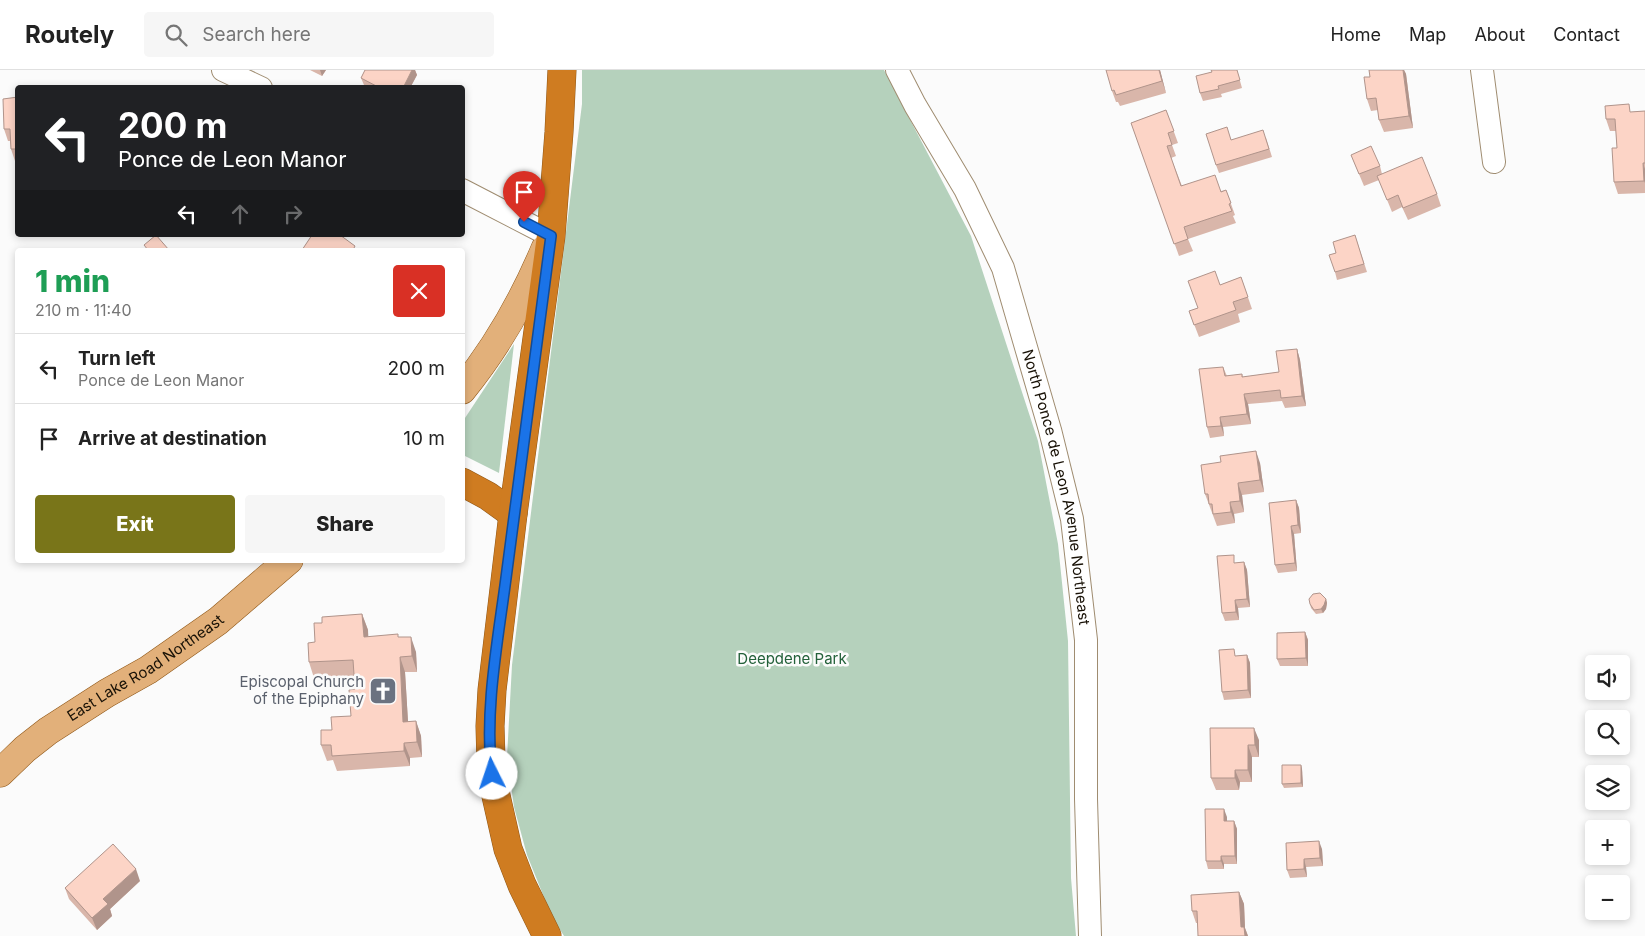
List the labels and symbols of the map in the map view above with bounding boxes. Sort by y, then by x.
pin [503,171,545,222]
street label: North Ponce de Leon Avenue Northeast [1018,347,1094,626]
street label: East Lake Road Northeast [63,610,228,725]
park label: Deepdene Park [737,649,847,668]
place label: Episcopal Church of the Epiphany [240,672,365,708]
church icon: Episcopal Church of the Epiphany [368,676,398,706]
position arrow [465,747,517,799]

